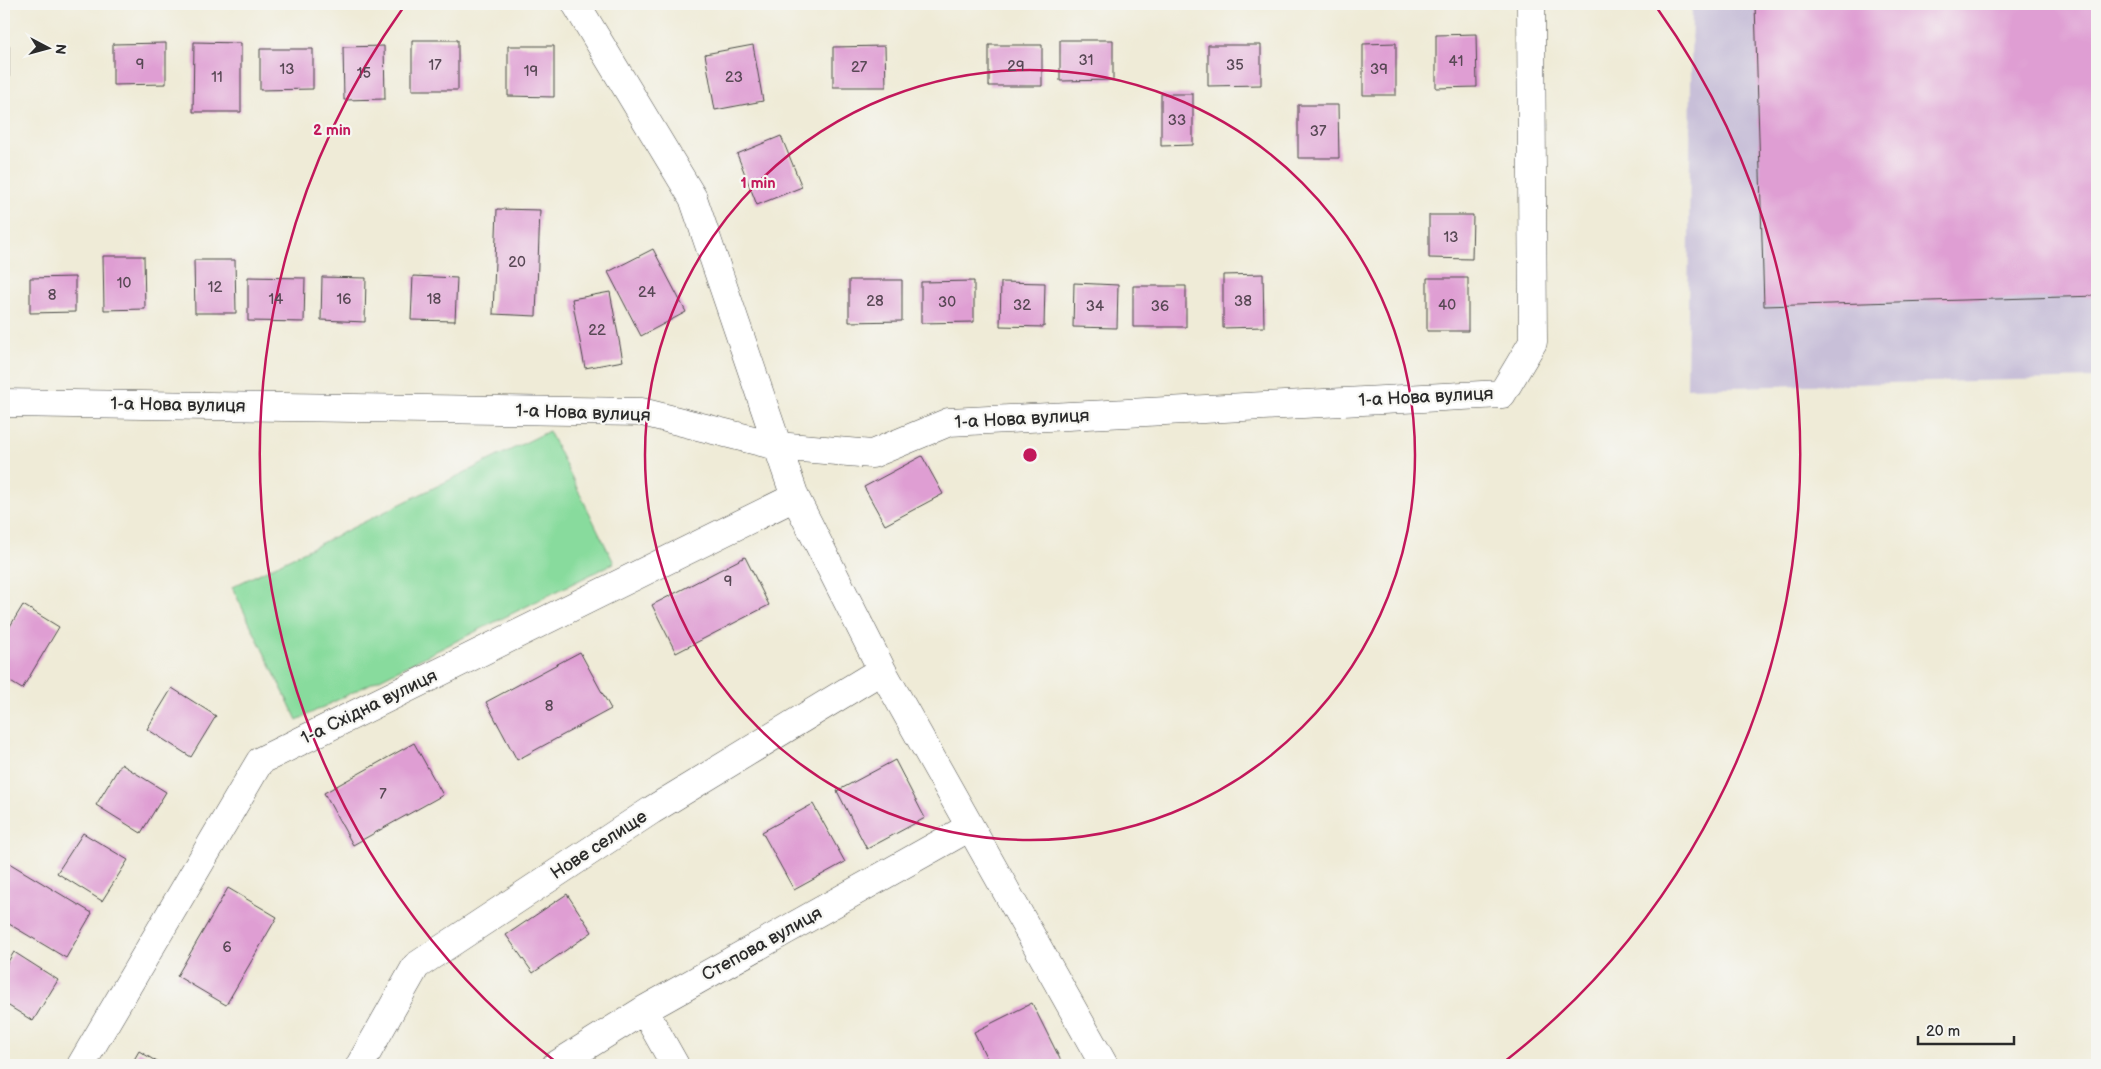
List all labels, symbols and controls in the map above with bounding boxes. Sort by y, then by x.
north arrow [22,22,72,72]
text: N [51,43,69,55]
house number: 31 [1078,51,1094,70]
house number: 41 [1449,52,1463,71]
house number: 9 [136,55,144,74]
house number: 17 [428,56,442,75]
house number: 35 [1226,56,1244,75]
house number: 29 [1007,57,1025,76]
house number: 27 [851,58,868,77]
house number: 13 [279,60,295,79]
house number: 39 [1370,60,1388,79]
house number: 19 [524,62,538,81]
house number: 15 [357,64,371,83]
house number: 11 [211,68,223,87]
house number: 23 [725,68,743,87]
house number: 33 [1168,111,1186,130]
text: 2 min [313,121,351,140]
house number: 37 [1310,122,1327,141]
text: 1 min [740,174,776,193]
house number: 13 [1443,228,1459,247]
house number: 20 [508,253,526,272]
house number: 10 [117,274,131,293]
house number: 12 [208,278,222,297]
house number: 24 [638,283,656,302]
house number: 8 [48,286,57,305]
house number: 14 [269,290,283,309]
house number: 16 [337,290,351,309]
house number: 18 [427,290,442,309]
house number: 28 [866,292,884,311]
house number: 38 [1234,292,1252,311]
house number: 30 [938,293,956,312]
house number: 32 [1013,296,1031,315]
house number: 40 [1438,296,1456,315]
house number: 34 [1086,297,1104,316]
house number: 36 [1151,297,1169,316]
house number: 22 [588,321,606,340]
street label: 1-а Нова вулиця [1358,383,1494,411]
street label: 1-а Нова вулиця [110,393,246,417]
street label: 1-а Нова вулиця [515,400,651,426]
street label: 1-а Нова вулиця [954,405,1090,433]
centre of rings [1021,446,1039,464]
house number: 9 [724,572,732,591]
street label: 1-а Східна вулиця [297,665,441,749]
house number: 8 [545,697,554,716]
house number: 7 [379,785,387,804]
street label: Нове селище [547,806,651,884]
street label: Степова вулиця [698,902,826,986]
house number: 6 [222,938,232,957]
scale bar [1918,1014,2015,1046]
text: 20 m [1926,1022,1960,1041]

